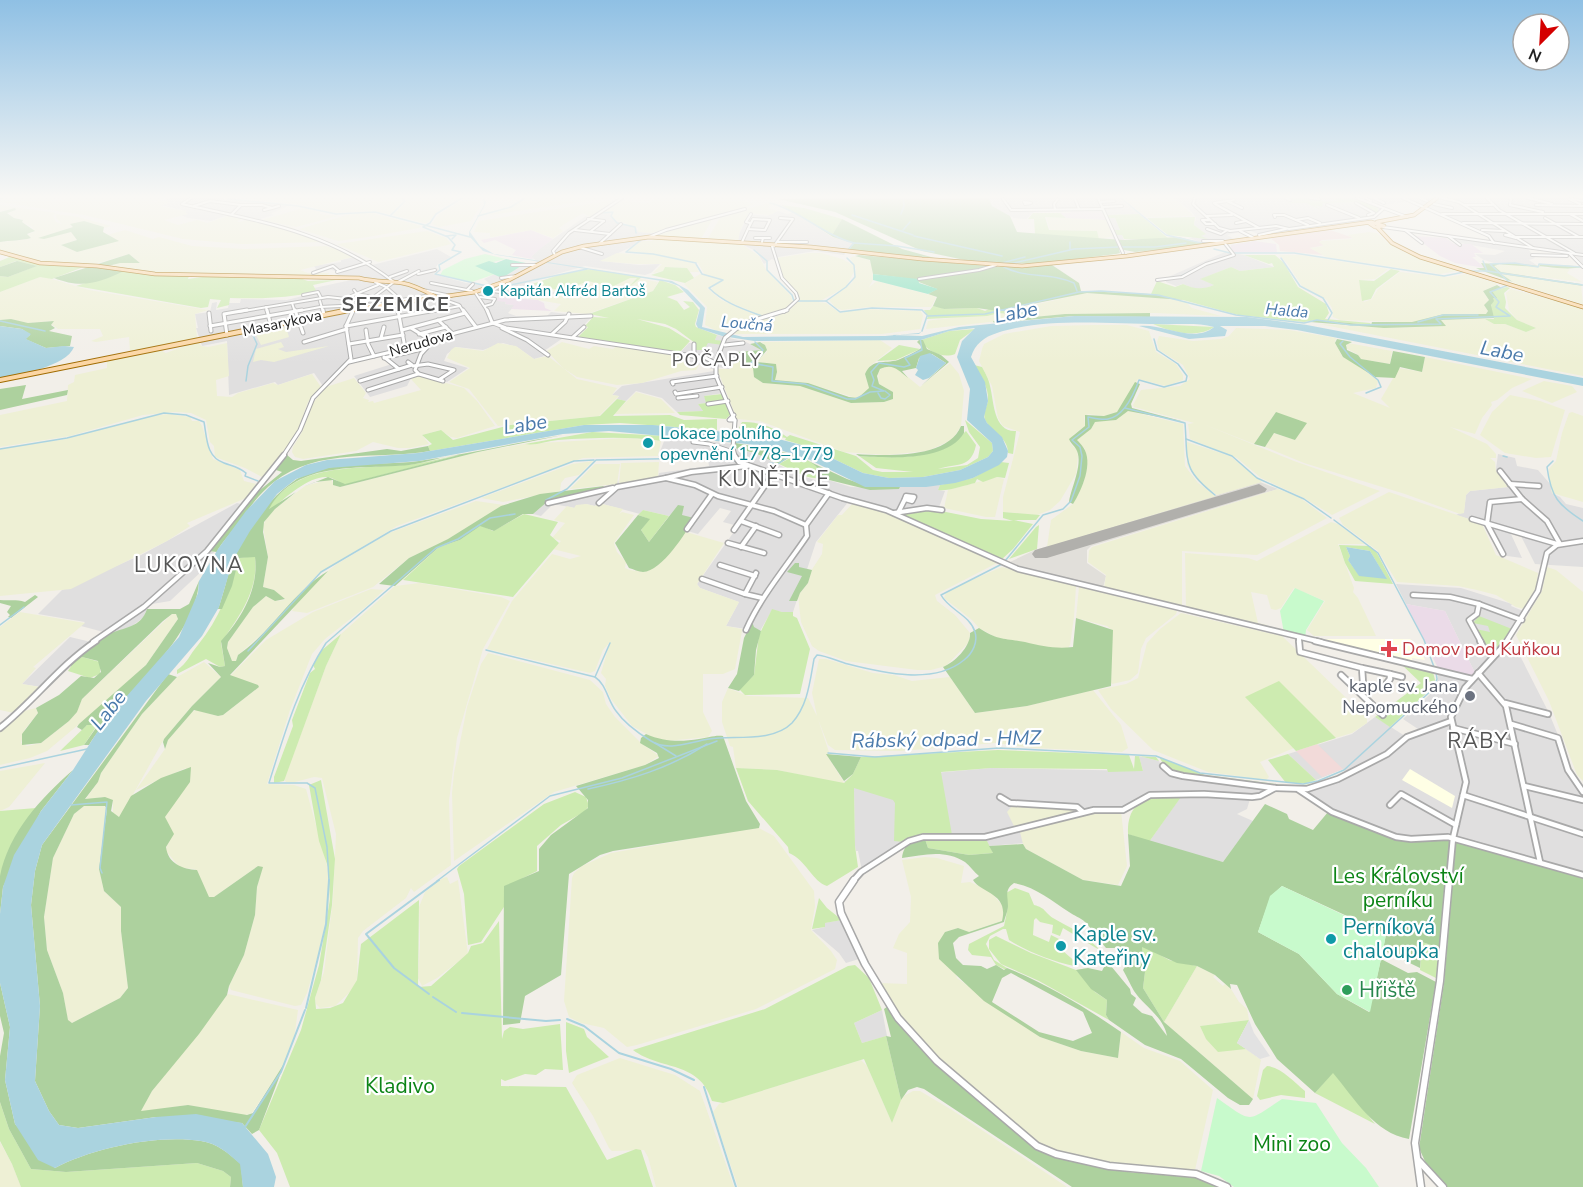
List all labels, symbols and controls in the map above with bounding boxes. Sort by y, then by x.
north arrow [1511,12,1571,72]
text: N [1525,42,1545,67]
place label: Kapitán Alfréd Bartoš [500,281,646,301]
marker: Kapitán Alfréd Bartoš [481,284,495,298]
district label: SEZEMICE [341,291,451,318]
water label: Labe [992,295,1040,330]
water label: Halda [1264,298,1309,324]
street label: Masarykova [241,305,323,341]
water label: Loučná [720,311,774,337]
street label: Nerudova [387,324,455,362]
water label: Labe [1478,334,1526,369]
district label: POČAPLY [672,348,762,372]
water label: Labe [501,408,549,441]
place label: Lokace polního opevnění 1778–1779 [660,421,833,466]
marker: Lokace polního opevnění 1778–1779 [641,436,655,450]
district label: KUNĚTICE [718,465,830,493]
district label: LUKOVNA [134,551,244,579]
place label: Domov pod Kuňkou [1402,637,1560,661]
marker: Domov pod Kuňkou [1380,640,1398,658]
place label: kaple sv. Jana Nepomuckého [1342,674,1458,719]
water label: Labe [84,684,133,736]
marker: kaple sv. Jana Nepomuckého [1463,689,1477,703]
water label: Rábský odpad - HMZ [851,724,1042,755]
district label: RÁBY [1447,727,1509,755]
park label: Les Království perníku [1332,862,1465,914]
place label: Perníková chaloupka [1343,913,1439,965]
place label: Kaple sv. Kateřiny [1073,920,1157,972]
marker: Perníková chaloupka [1324,932,1338,946]
marker: Kaple sv. Kateřiny [1054,939,1068,953]
place label: Hřiště [1359,976,1416,1004]
marker: Hřiště [1340,983,1354,997]
park label: Kladivo [365,1072,435,1100]
park label: Mini zoo [1253,1130,1331,1158]

